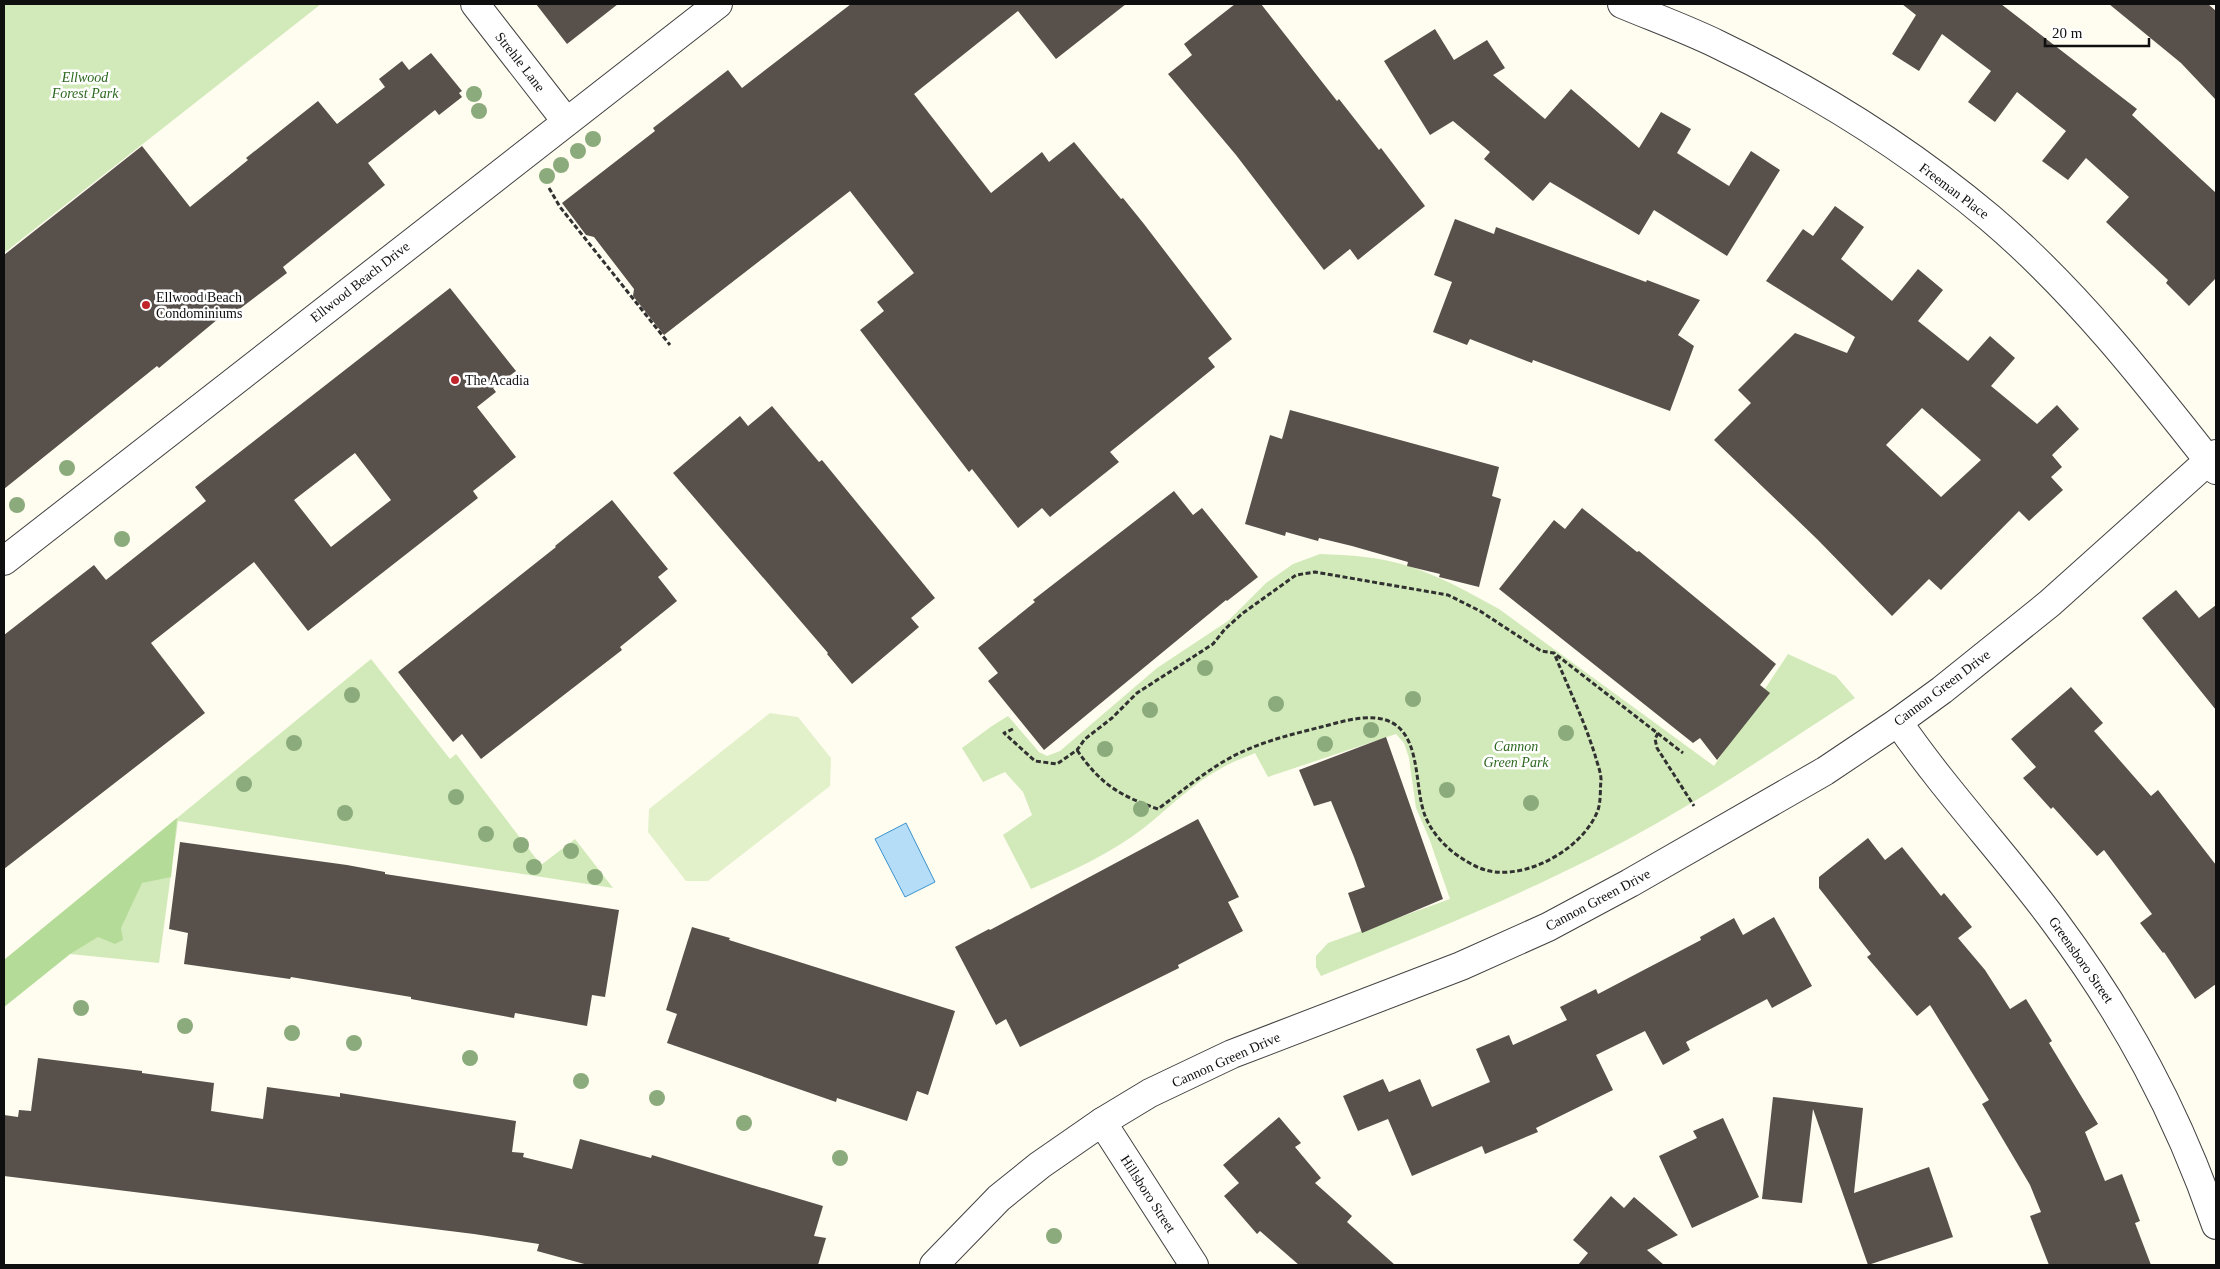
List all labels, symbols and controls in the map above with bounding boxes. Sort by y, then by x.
scale bar [2045,15,2149,47]
text: 20 m [2052,25,2083,41]
street label: Strehle Lane [492,29,548,95]
park label: Ellwood Forest Park [51,70,119,101]
street label: Freeman Place [1916,160,1992,222]
street label: Ellwood Beach Drive [308,239,412,325]
place label: Ellwood Beach Condominiums [156,290,242,321]
marker: Ellwood Beach Condominiums [140,299,152,311]
place label: The Acadia [465,373,530,388]
marker: The Acadia [449,374,461,386]
street label: Cannon Green Drive [1891,647,1993,729]
park label: Cannon Green Park [1483,739,1549,770]
street label: Cannon Green Drive [1543,866,1653,934]
street label: Greensboro Street [2046,914,2116,1006]
street label: Cannon Green Drive [1170,1029,1282,1091]
street label: Hillsboro Street [1117,1153,1179,1236]

